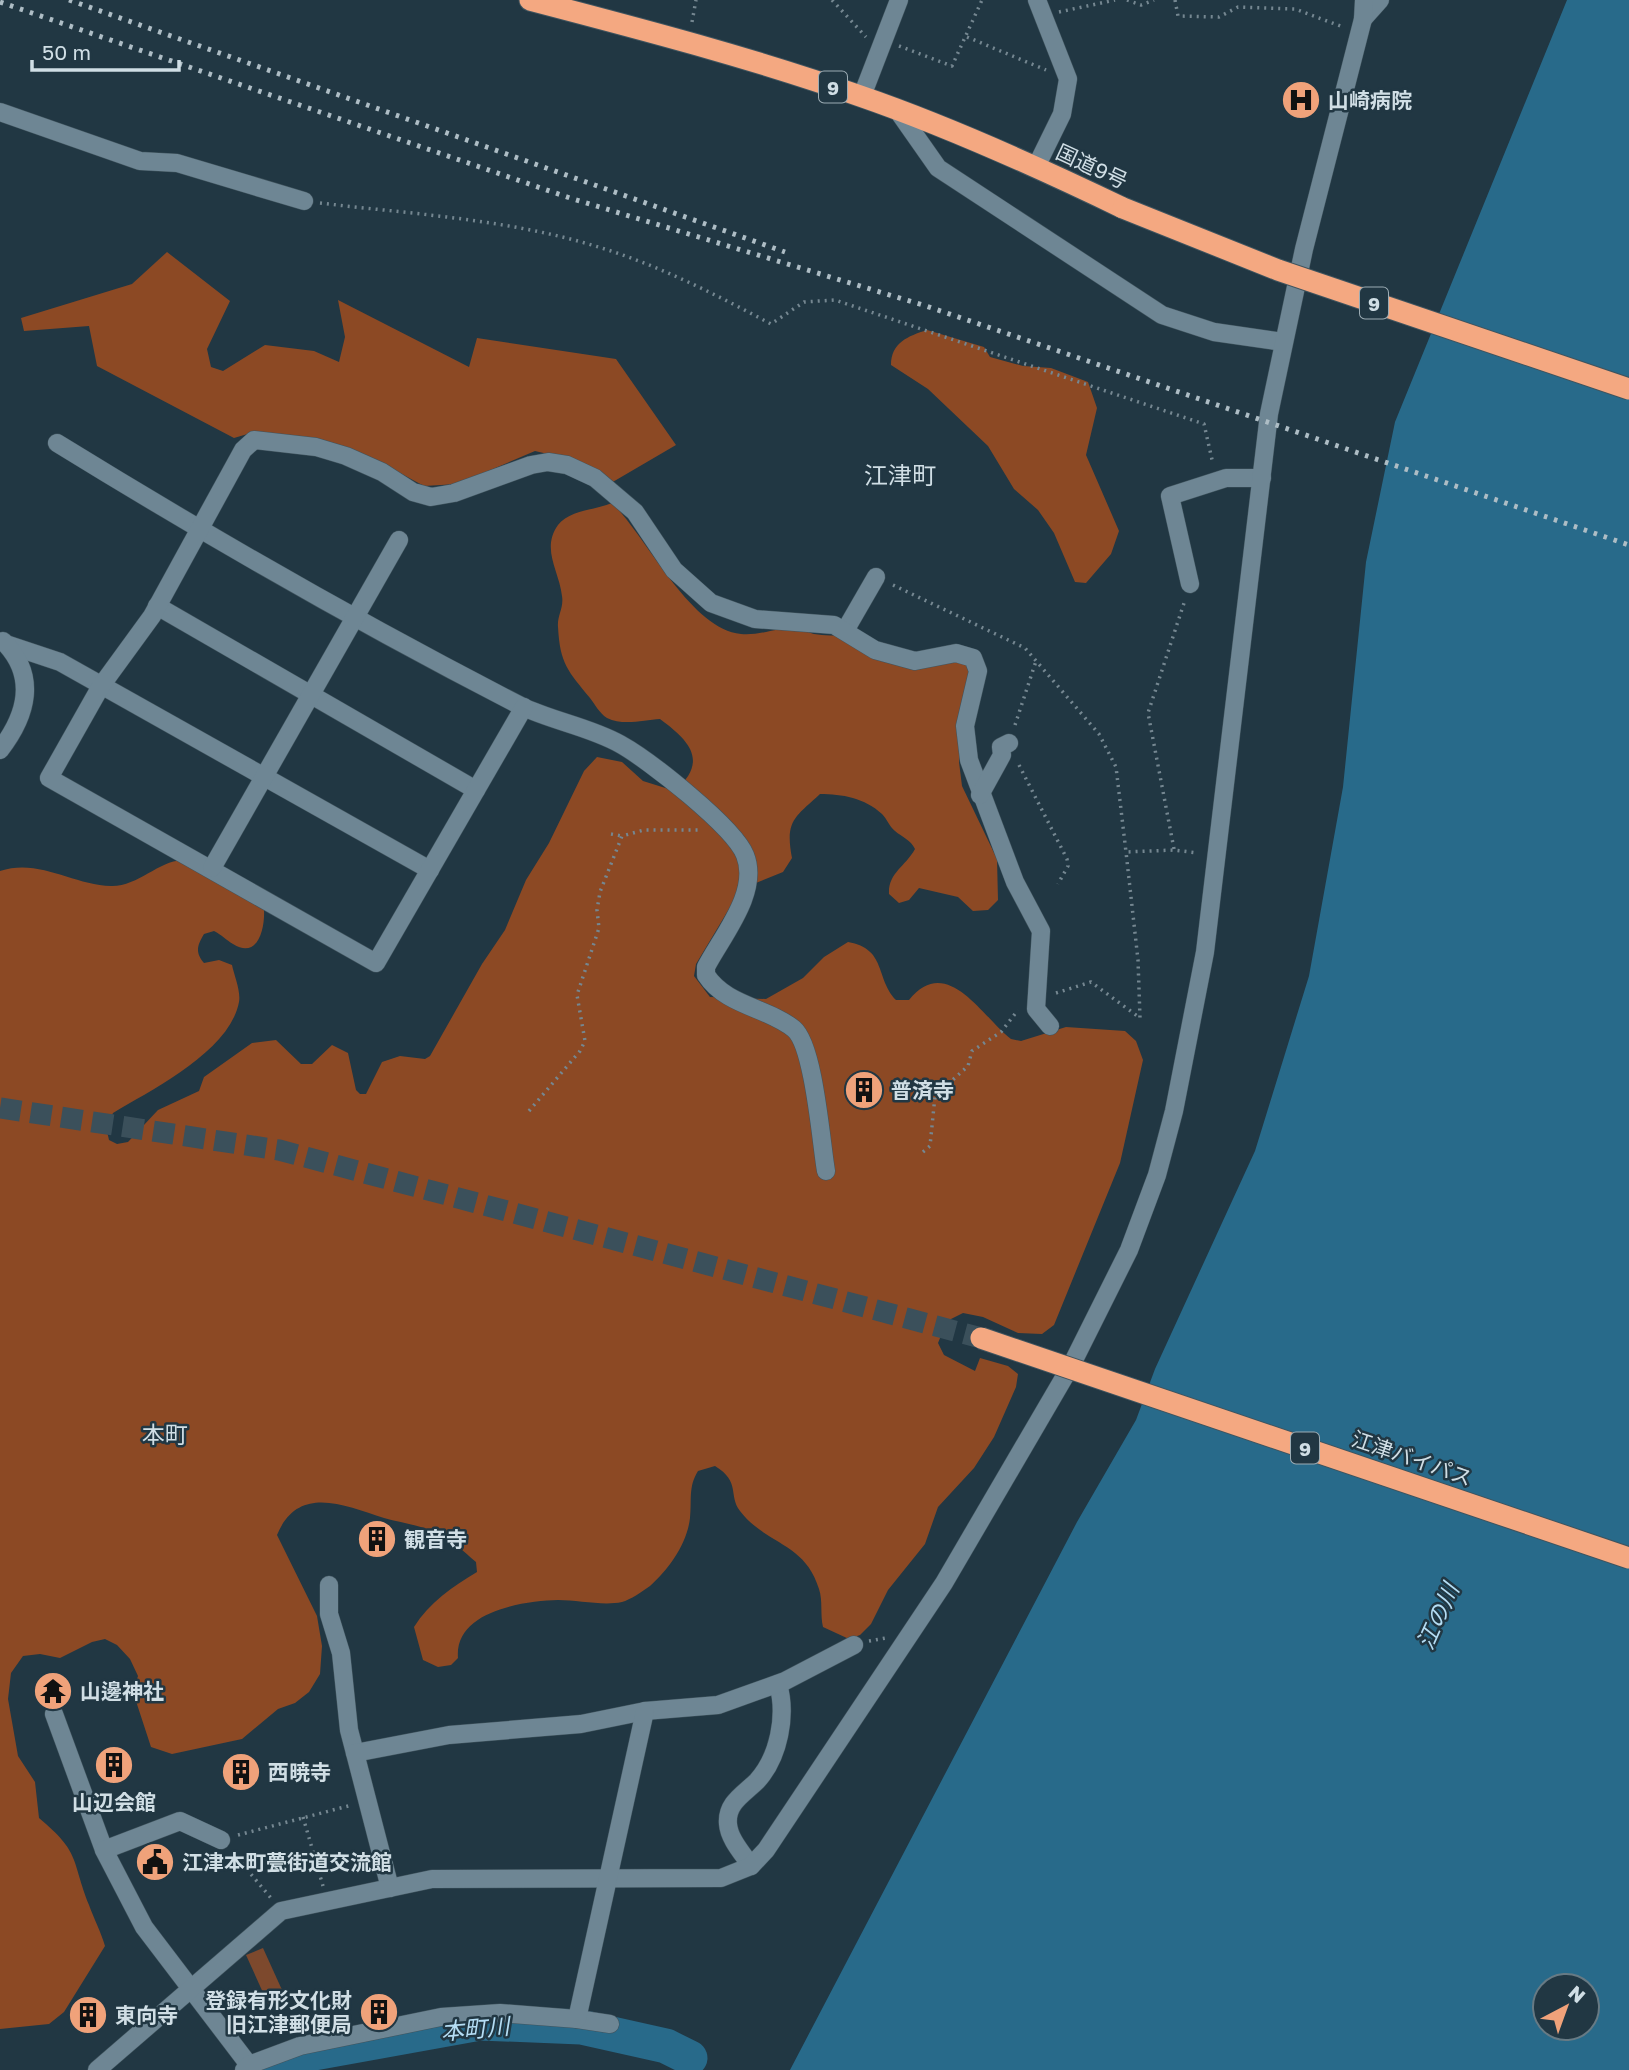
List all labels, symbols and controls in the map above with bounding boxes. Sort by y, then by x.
scale bar [32,28,178,72]
text: 50 m [42,39,91,65]
road number: 9 [819,72,847,102]
hospital icon: 山崎病院 [1280,79,1322,121]
place label: 山崎病院 [1328,87,1412,113]
street label: 国道9号 [1052,138,1132,194]
road number: 9 [1360,288,1388,318]
district label: 江津町 [864,460,936,489]
building icon: 普済寺 [843,1069,885,1111]
place label: 普済寺 [891,1077,954,1103]
district label: 本町 [142,1420,188,1448]
street label: 江津バイパス [1348,1425,1476,1491]
road number: 9 [1291,1432,1319,1464]
building icon: 観音寺 [356,1518,398,1560]
place label: 観音寺 [404,1526,467,1552]
water label: 江の川 [1410,1576,1465,1653]
temple icon: 山邊神社 [32,1670,74,1712]
place label: 山邊神社 [80,1678,164,1704]
building icon: 山辺会館 [93,1744,135,1786]
building icon: 西暁寺 [220,1751,262,1793]
place label: 西暁寺 [268,1759,331,1785]
place label: 山辺会館 [72,1789,156,1815]
public building icon: 江津本町甍街道交流館 [134,1841,176,1883]
place label: 江津本町甍街道交流館 [182,1849,392,1875]
north arrow [1531,1972,1601,2042]
text: N [1564,1980,1590,2007]
place label: 登録有形文化財 旧江津郵便局 [205,1987,352,2037]
building icon: 登録有形文化財 旧江津郵便局 [358,1991,400,2033]
building icon: 東向寺 [67,1994,109,2036]
place label: 東向寺 [115,2002,178,2028]
water label: 本町川 [439,2011,514,2045]

